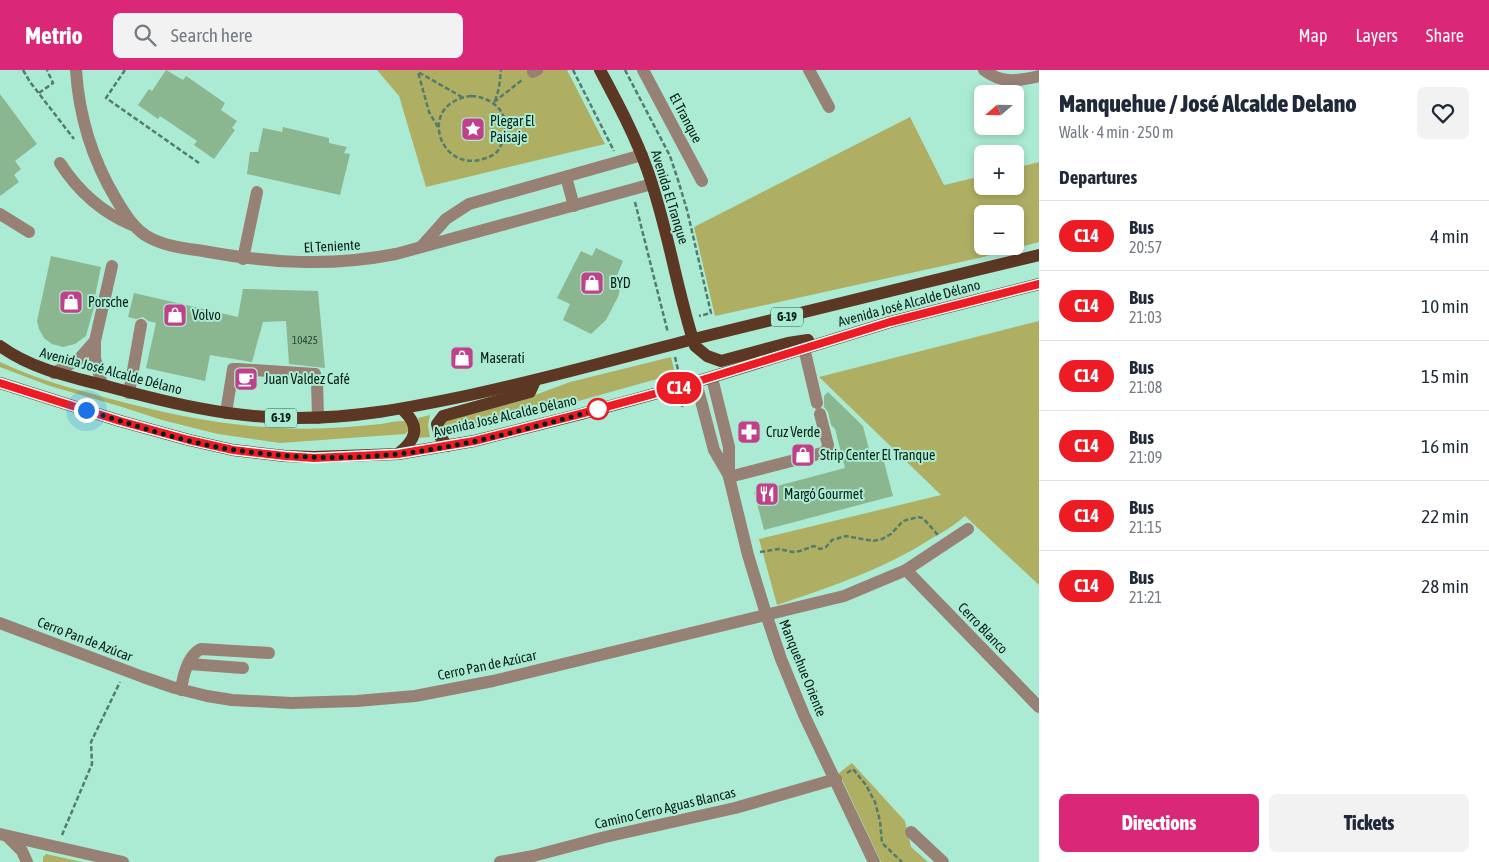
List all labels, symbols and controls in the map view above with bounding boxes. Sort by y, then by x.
search box [113,13,463,58]
icon: search [131,21,159,49]
text: Metrio [25,22,83,49]
text: Search here [171,24,253,46]
text: Map [1298,25,1327,46]
text: Layers [1355,25,1398,46]
text: Share [1426,25,1464,46]
north arrow [974,85,1024,135]
map controls [974,85,1024,255]
button: heart [1417,87,1469,139]
street label: El Tranque [666,90,706,146]
text: Manquehue / José Alcalde Delano [1059,90,1357,117]
place label: Plegar El Paisaje [490,113,535,145]
place icon: Plegar El Paisaje [460,116,486,142]
text: Walk · 4 min · 250 m [1059,123,1173,141]
button: + [974,145,1024,195]
street label: Avenida El Tranque [648,148,692,246]
text: Departures [1059,166,1137,188]
button: − [974,205,1024,255]
text: Bus [1129,216,1154,238]
text: C14 [1074,225,1099,246]
text: 4 min [1430,225,1469,247]
street label: El Teniente [303,237,361,255]
text: 20:57 [1129,238,1162,256]
shop icon: BYD [579,270,605,296]
place label: BYD [610,275,631,291]
street label: Avenida José Alcalde Délano [836,276,982,330]
text: Bus [1129,286,1154,308]
shop icon: Porsche [58,289,84,315]
place label: Porsche [88,294,129,310]
text: C14 [1074,295,1099,316]
text: 10 min [1421,295,1469,317]
shop icon: Volvo [162,302,188,328]
place label: Volvo [192,307,221,323]
road number: G-19 [771,308,803,326]
text: 21:03 [1129,308,1162,326]
house number: 10425 [292,334,318,346]
street label: Avenida José Alcalde Délano [38,344,184,398]
shop icon: Maserati [449,345,475,371]
place label: Maserati [480,350,525,366]
text: Bus [1129,356,1154,378]
text: C14 [1074,365,1099,386]
text: 15 min [1421,365,1469,387]
cafe icon: Juan Valdez Café [233,366,259,392]
place label: Juan Valdez Café [264,371,350,387]
line badge: C14 [650,372,708,404]
text: C14 [666,377,692,398]
text: 21:08 [1129,378,1162,396]
street label: Avenida José Alcalde Délano [432,392,578,440]
your location [74,398,99,423]
unlabelled marker [587,398,609,420]
road number: G-19 [265,408,297,428]
pharmacy icon: Cruz Verde [736,419,762,445]
place label: Cruz Verde [766,424,820,440]
text: Bus [1129,426,1154,448]
text: C14 [1074,435,1099,456]
text: 16 min [1421,435,1469,457]
shop icon: Strip Center El Tranque [790,442,816,468]
place label: Strip Center El Tranque [820,447,935,463]
text: 21:09 [1129,448,1162,466]
restaurant icon: Margó Gourmet [754,481,780,507]
place label: Margó Gourmet [784,486,863,502]
text: Bus [1129,496,1154,518]
text: C14 [1074,505,1099,526]
text: 22 min [1421,505,1469,527]
text: 21:15 [1129,518,1162,536]
text: Bus [1129,566,1154,588]
text: C14 [1074,575,1099,596]
text: 28 min [1421,575,1469,597]
text: 21:21 [1129,588,1162,606]
street label: Cerro Blanco [955,599,1011,657]
street label: Cerro Pan de Azúcar [35,614,136,665]
street label: Manquehue Oriente [776,617,830,719]
street label: Cerro Pan de Azúcar [436,647,539,683]
street label: Camino Cerro Aguas Blancas [593,784,737,832]
button: Directions [1059,794,1259,852]
button: Tickets [1269,794,1469,852]

